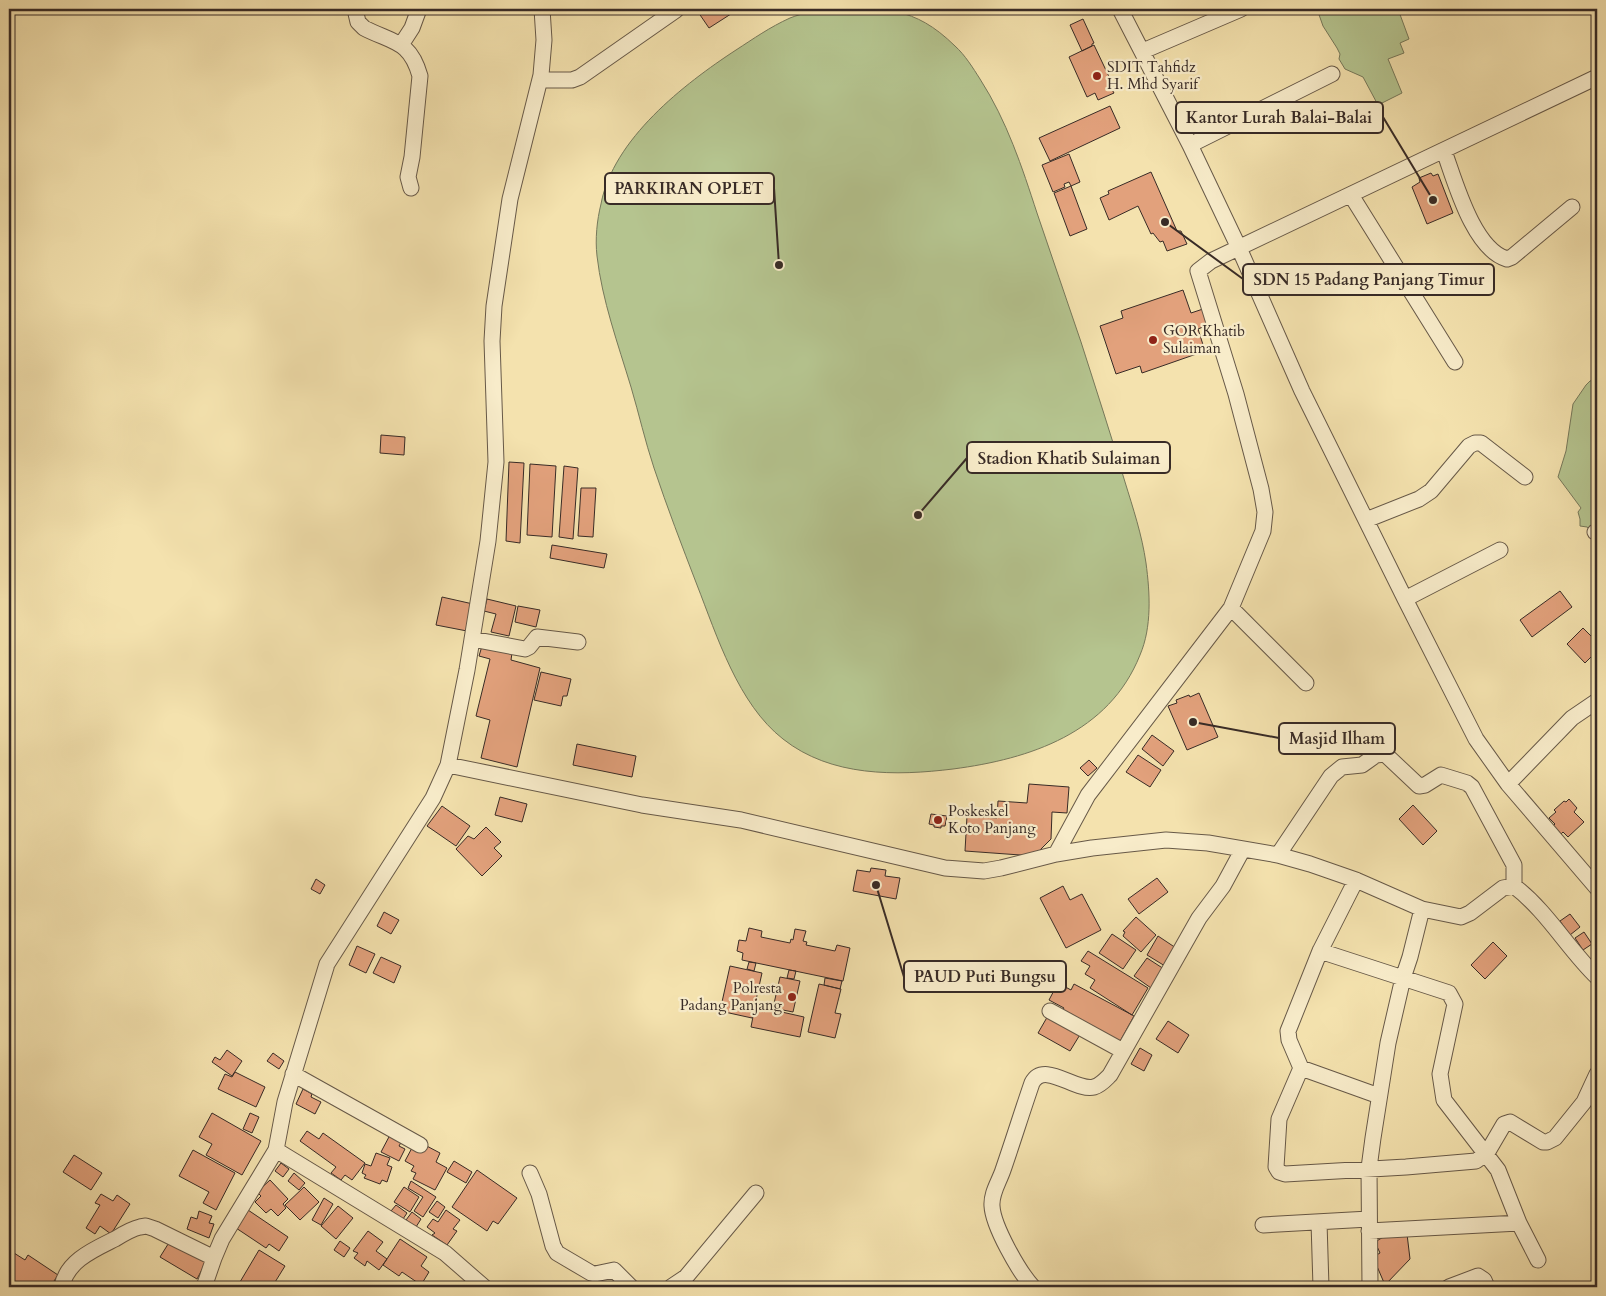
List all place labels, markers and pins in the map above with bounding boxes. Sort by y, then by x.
place label: SDIT Tahfidz H. Mhd Syarif [1107,57,1200,94]
marker: SDIT Tahfidz H. Mhd Syarif [1091,70,1103,82]
callout: Kantor Lurah Balai-Balai [1176,102,1383,133]
callout: PARKIRAN OPLET [605,173,774,204]
callout: SDN 15 Padang Panjang Timur [1243,264,1494,295]
place label: GOR Khatib Sulaiman [1163,321,1245,358]
marker: GOR Khatib Sulaiman [1147,334,1159,346]
callout: Stadion Khatib Sulaiman [967,442,1170,473]
callout: Masjid Ilham [1279,723,1395,754]
place label: Poskeskel Koto Panjang [948,801,1036,838]
marker: Poskeskel Koto Panjang [932,814,944,826]
callout: PAUD Puti Bungsu [904,961,1066,992]
place label: Polresta Padang Panjang [680,978,783,1015]
marker: Polresta Padang Panjang [786,991,798,1003]

